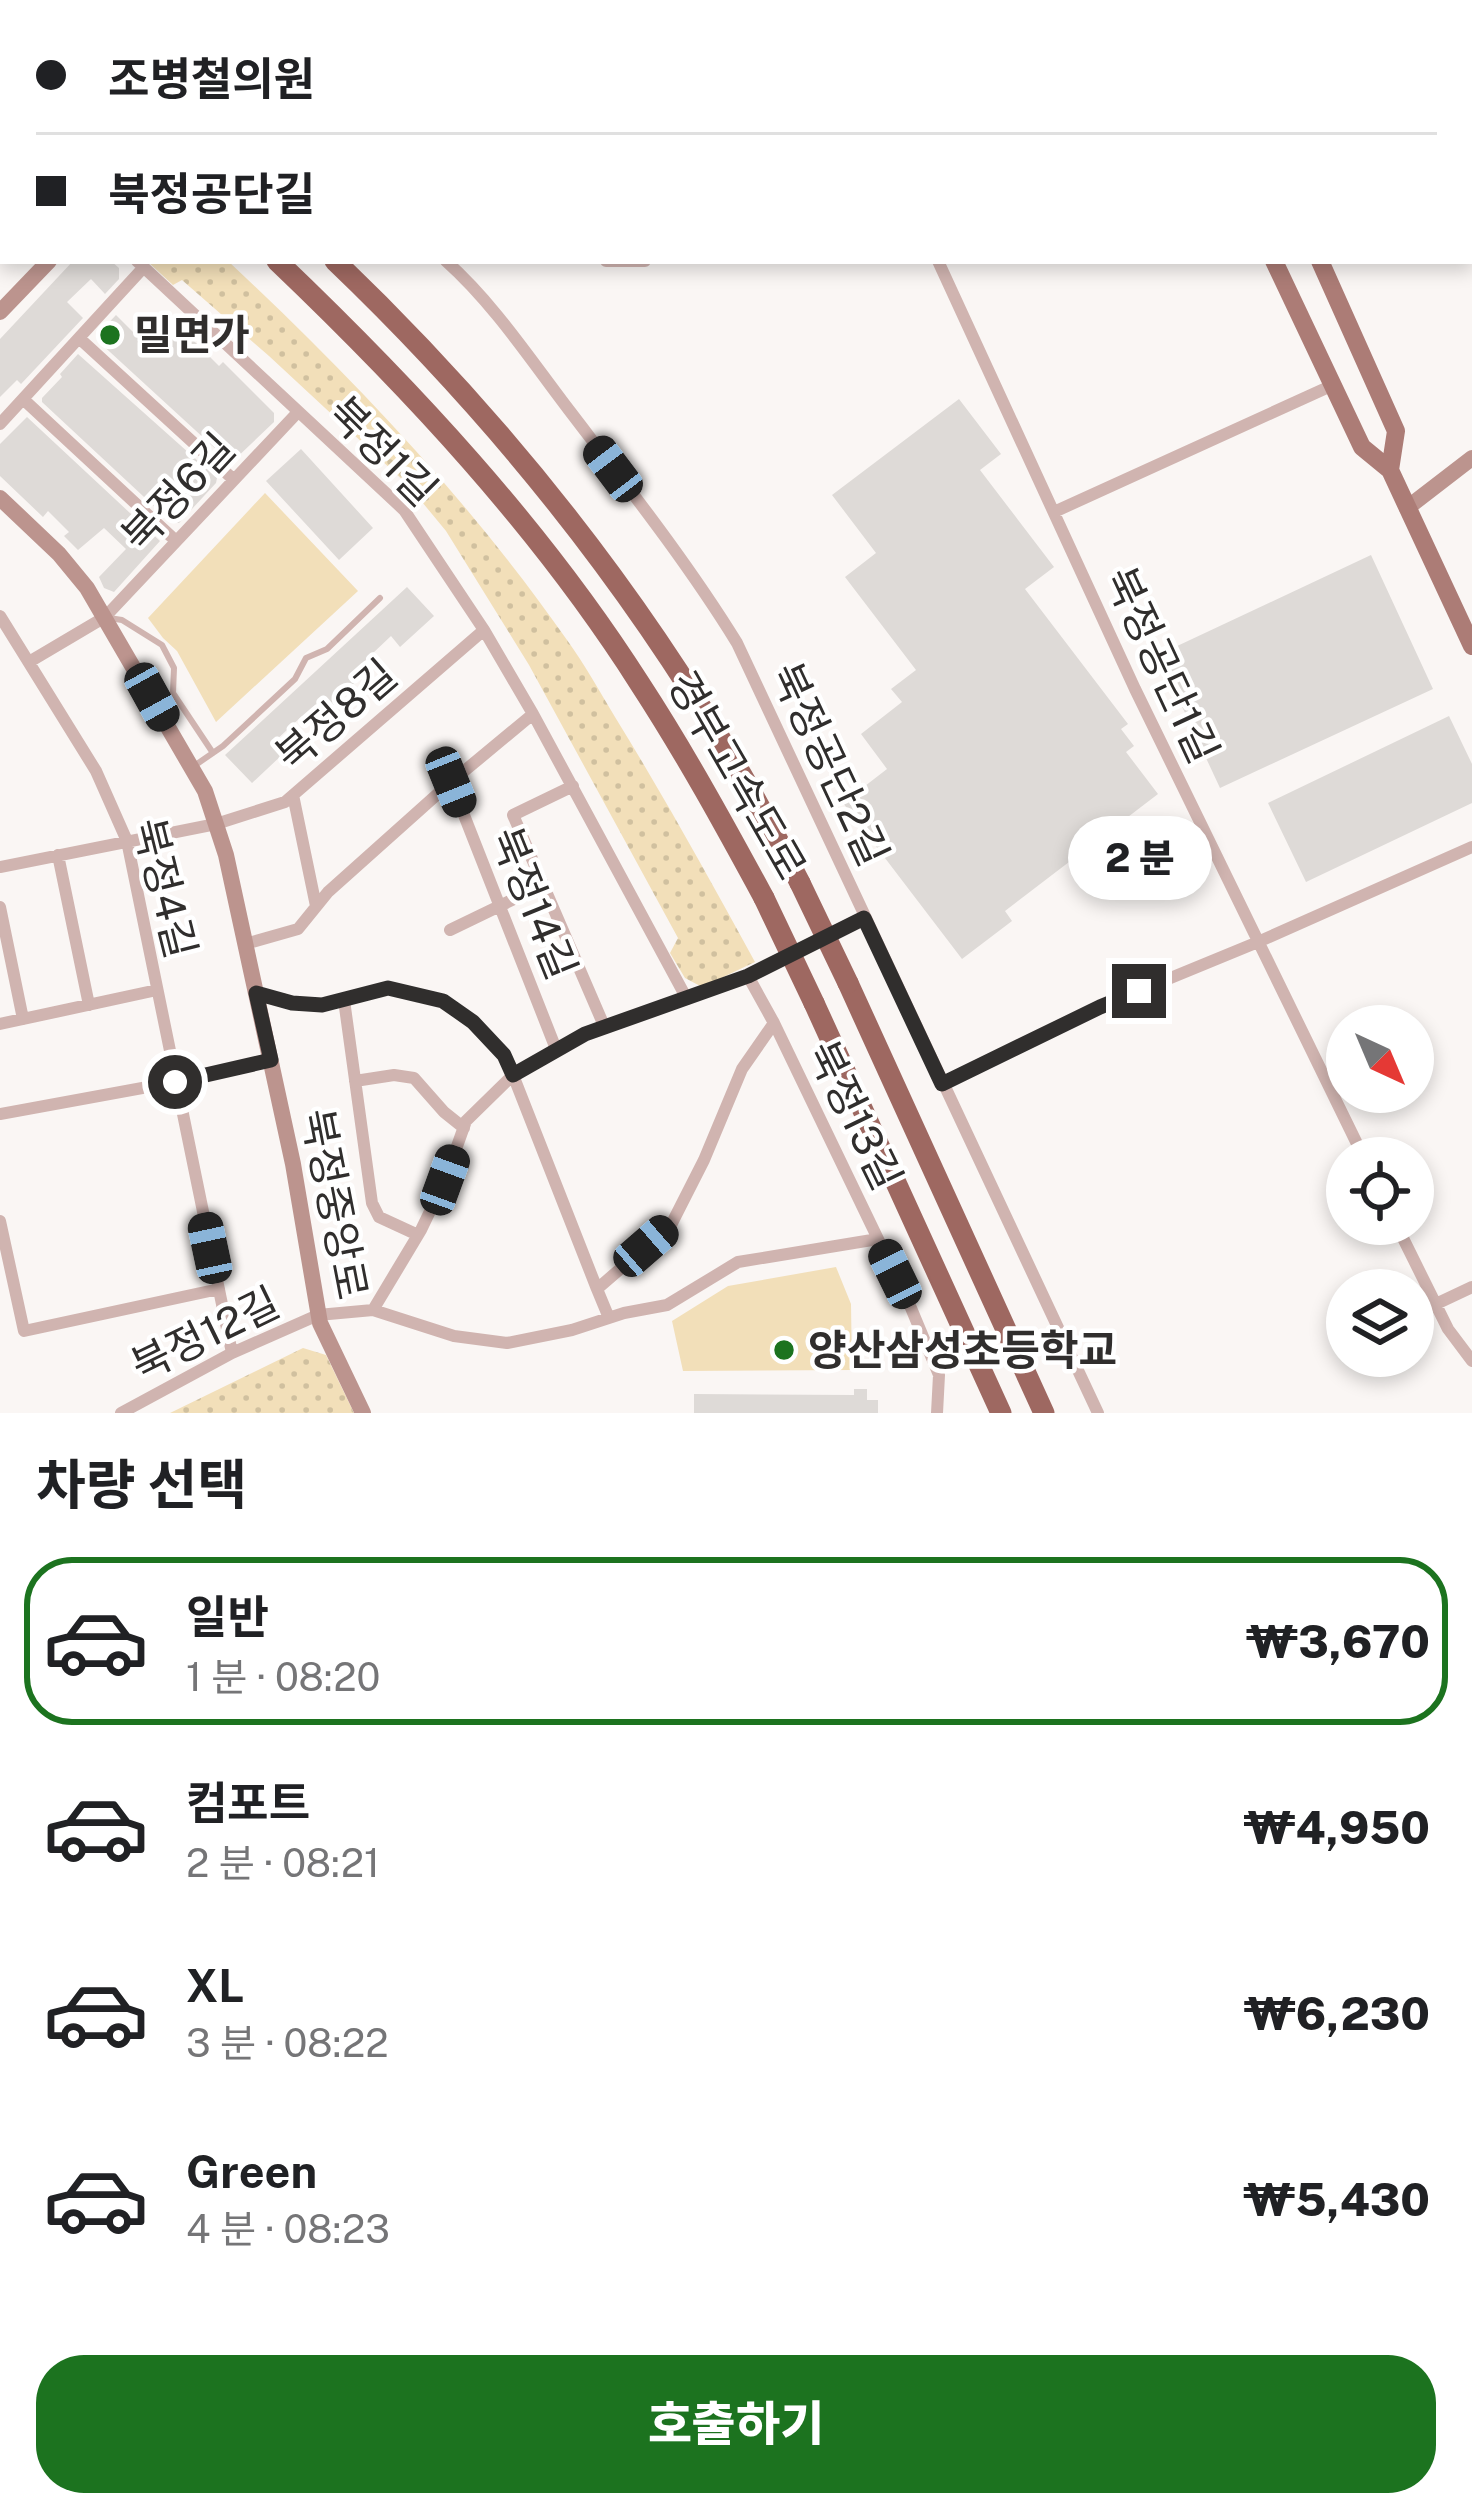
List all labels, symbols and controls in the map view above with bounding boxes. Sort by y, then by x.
text: 조병철의원 [108,52,315,105]
text: 북정공단길 [108,167,315,220]
place label: 밀면가 [134,310,250,359]
marker: 밀면가 [97,322,123,348]
street label: 북정1길 [319,386,448,515]
street label: 북정6길 [111,423,244,560]
car [577,429,649,509]
street label: 북정공단1길 [1096,559,1229,770]
street label: 북정8길 [266,649,406,780]
street label: 북정공단2길 [762,655,899,873]
car [119,657,185,737]
street label: 경부고속도로 [658,662,817,887]
car [421,742,481,822]
street label: 북정4길 [124,813,206,963]
callout: 2 분 [1067,817,1211,901]
street label: 북정14길 [482,820,587,986]
text: 2 분 [1105,835,1175,881]
route end [1112,964,1166,1018]
north arrow [1326,1005,1434,1113]
map controls [1326,1005,1434,1377]
street label: 북정13길 [798,1032,912,1197]
route start [148,1055,202,1109]
street label: 북정중앙로 [293,1104,378,1303]
button: locate [1326,1137,1434,1245]
car [416,1140,474,1220]
car [185,1209,235,1287]
car [607,1209,685,1283]
car [863,1234,927,1314]
button: layers [1326,1269,1434,1377]
street label: 북정12길 [123,1277,287,1390]
place label: 양산삼성초등학교 [808,1325,1117,1374]
marker: 양산삼성초등학교 [771,1337,797,1363]
text: 차량 선택 [36,1453,247,1516]
icon: car [42,1587,150,1695]
text: 일반 [186,1590,269,1643]
text: ₩3,670 [1246,1615,1430,1668]
text: 1 분 · 08:20 [186,1654,380,1700]
icon: car [42,1773,150,1881]
text: 컴포트 [186,1776,310,1829]
text: ₩4,950 [1243,1801,1430,1854]
text: 2 분 · 08:21 [186,1840,380,1886]
icon: car [42,1959,150,2067]
text: XL [186,1959,244,2012]
text: ₩6,230 [1244,1987,1430,2040]
text: 3 분 · 08:22 [186,2020,389,2066]
icon: car [42,2145,150,2253]
text: Green [186,2145,317,2198]
text: ₩5,430 [1243,2173,1430,2226]
text: 4 분 · 08:23 [186,2206,390,2252]
button: 호출하기 [36,2355,1436,2493]

